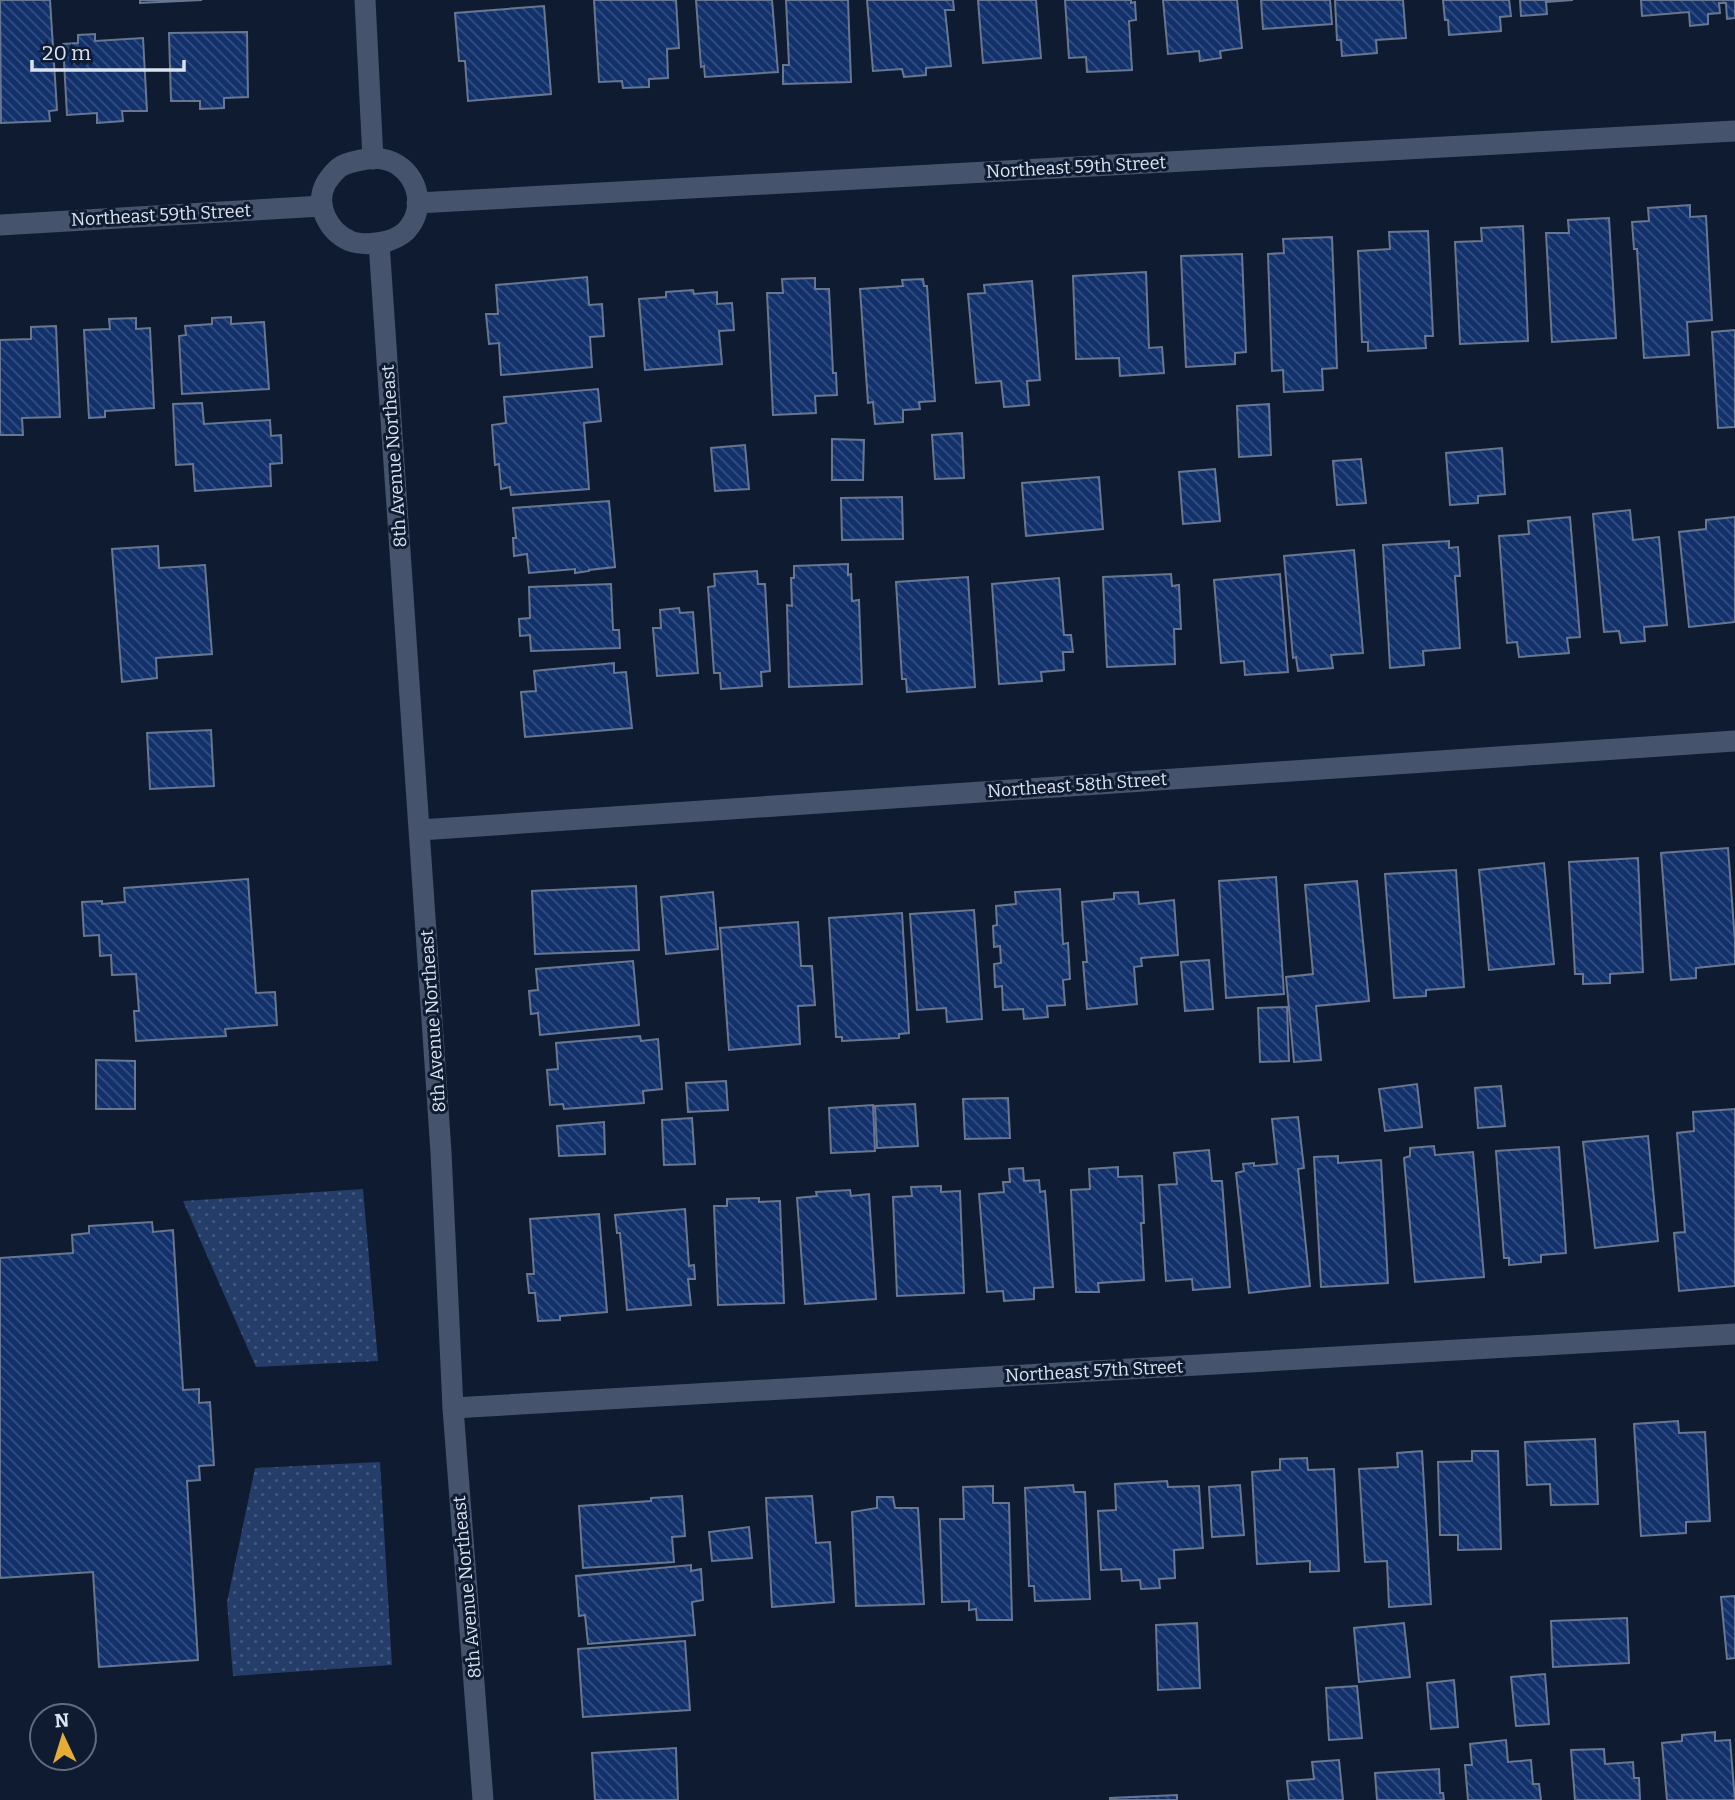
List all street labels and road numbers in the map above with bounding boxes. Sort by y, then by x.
street label: Northeast 59th Street [985,151,1167,183]
street label: Northeast 59th Street [70,199,252,231]
street label: 8th Avenue Northeast [377,363,411,548]
street label: Northeast 58th Street [986,768,1168,802]
street label: 8th Avenue Northeast [416,928,450,1113]
street label: Northeast 57th Street [1004,1355,1184,1387]
street label: 8th Avenue Northeast [448,1494,486,1679]

